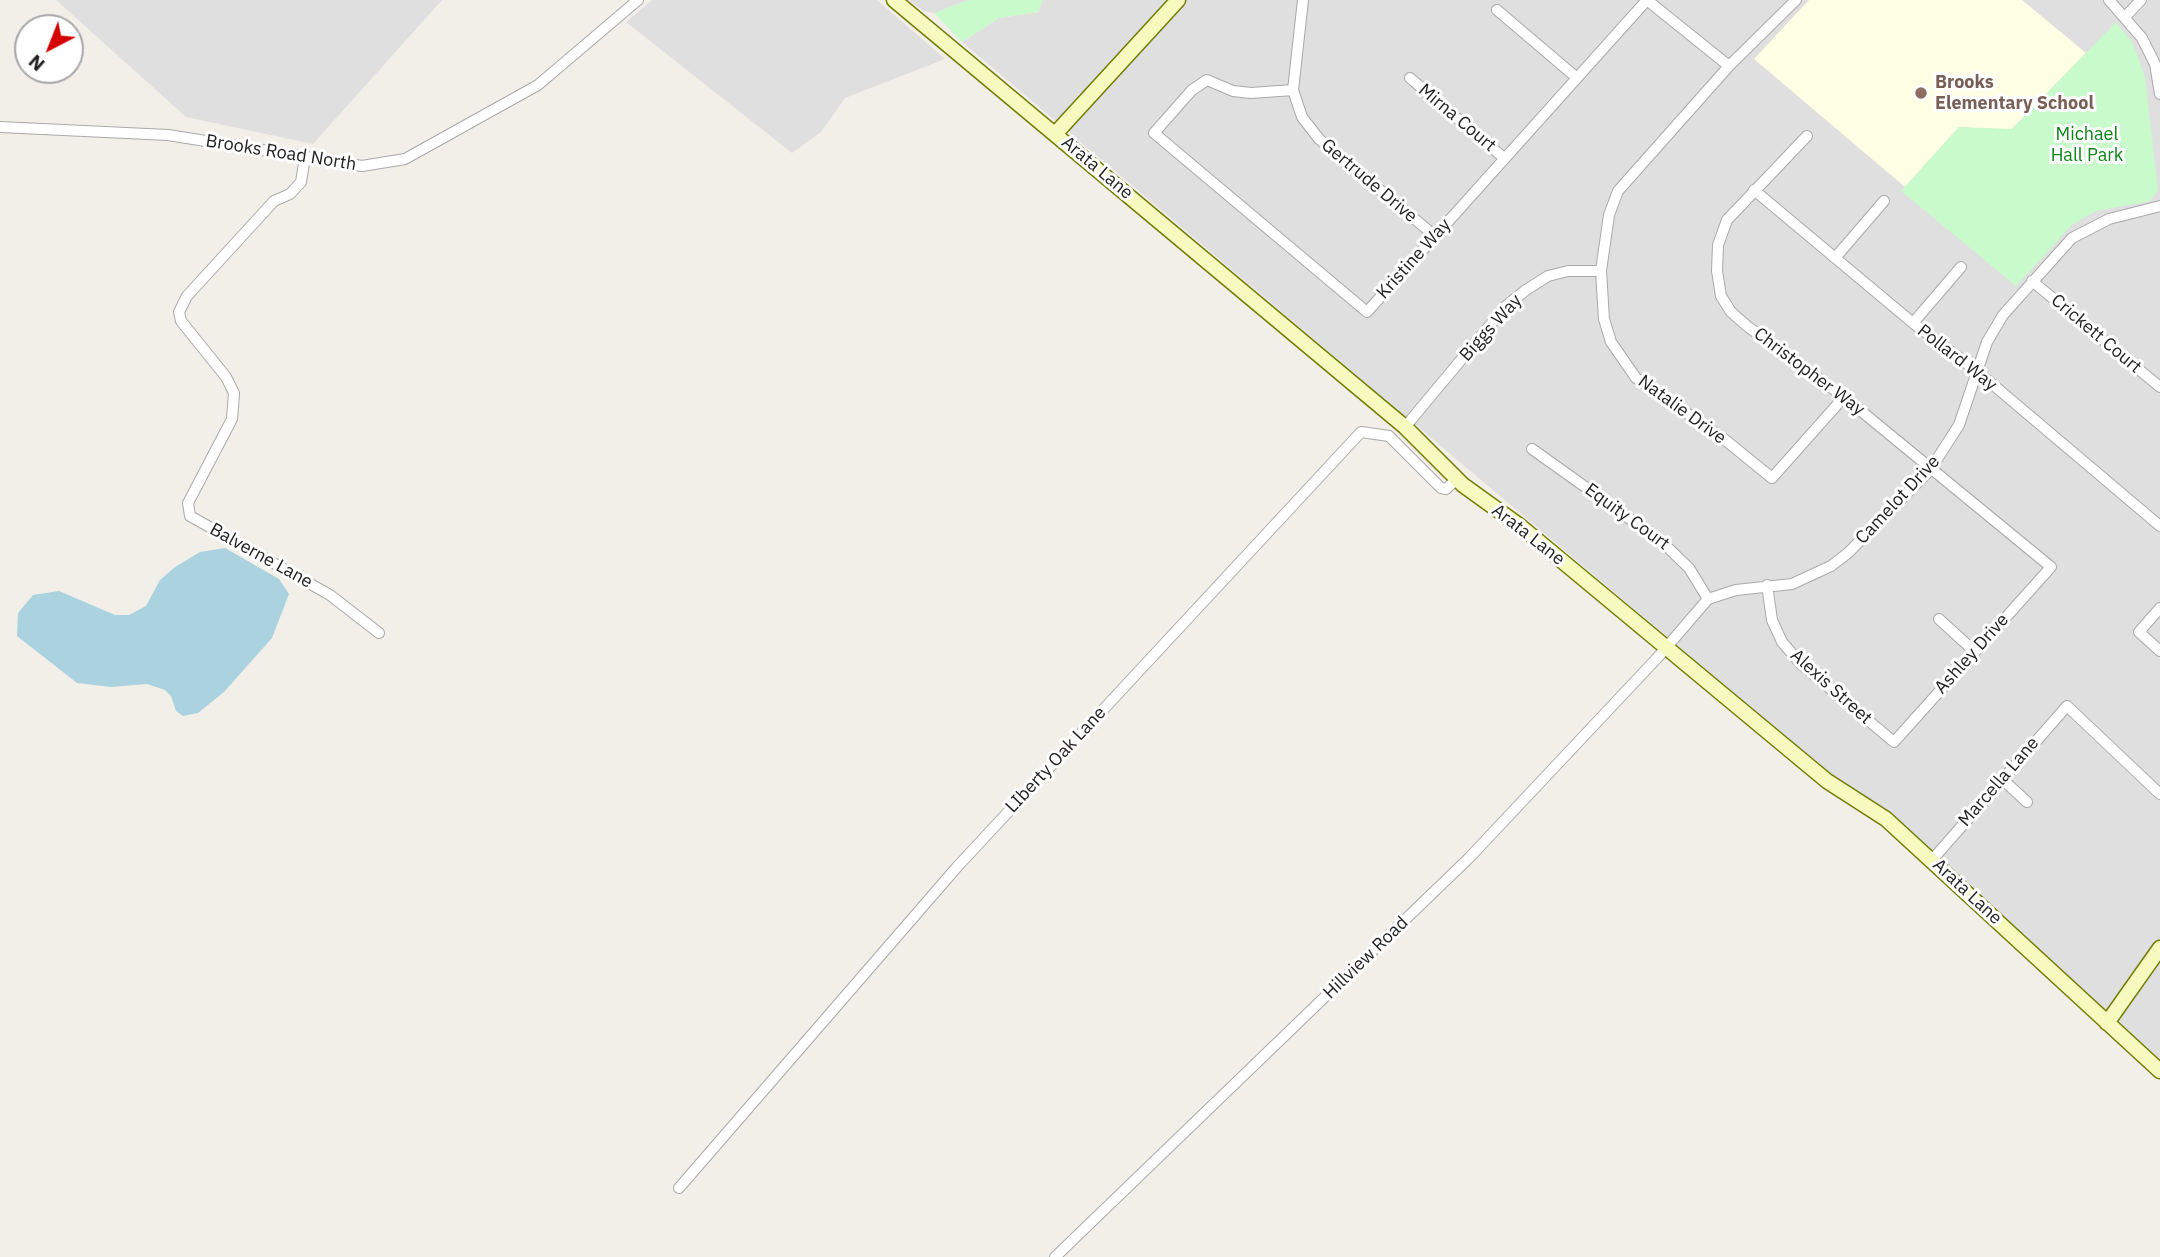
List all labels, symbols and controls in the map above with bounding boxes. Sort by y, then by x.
north arrow [14,14,84,84]
text: N [23,50,49,77]
place label: Brooks Elementary School [1935,72,2094,114]
street label: Mirna Court [1414,79,1500,157]
marker: Brooks Elementary School [1913,85,1929,101]
park label: Michael Hall Park [2051,124,2123,166]
street label: Brooks Road North [204,130,358,176]
street label: Arata Lane [1057,132,1137,204]
street label: Gertrude Drive [1317,135,1421,227]
street label: Kristine Way [1372,214,1456,304]
street label: Biggs Way [1455,290,1527,366]
street label: Crickett Court [2046,290,2146,378]
street label: Pollard Way [1913,320,2001,396]
street label: Christopher Way [1749,323,1869,421]
street label: Natalie Drive [1634,371,1730,449]
street label: Camelot Drive [1851,451,1945,549]
street label: Equity Court [1580,479,1674,555]
street label: Arata Lane [1487,500,1569,570]
street label: Balverne Lane [206,519,316,593]
street label: Ashley Drive [1930,610,2014,698]
street label: Alexis Street [1786,645,1876,729]
street label: LIberty Oak Lane [1001,702,1111,818]
street label: Marcella Lane [1954,733,2044,831]
street label: Arata Lane [1928,855,2006,929]
street label: Hillview Road [1319,912,1413,1004]

